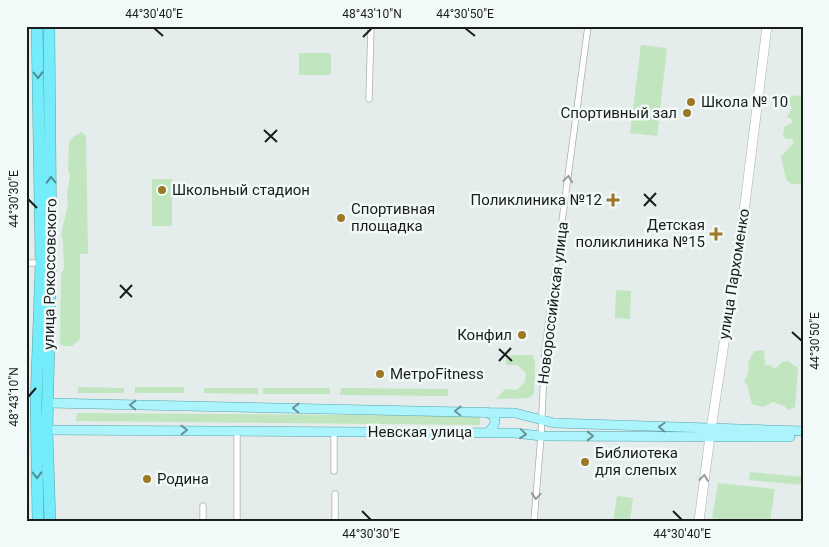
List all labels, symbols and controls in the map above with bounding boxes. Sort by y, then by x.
text: 44°30'40"E [125,7,183,21]
text: 48°43'10"N [342,7,402,21]
text: 44°30'50"E [436,7,494,21]
one-way arrow [33,72,43,79]
place label: Школа № 10 [701,93,788,111]
marker: Школа № 10 [685,96,697,108]
place label: Спортивный зал [561,104,677,122]
marker: Спортивный зал [681,107,693,119]
text: 44°30'30"E [7,170,21,228]
one-way arrow [46,175,56,183]
one-way arrow [562,175,573,183]
place label: Школьный стадион [172,181,310,199]
marker: Школьный стадион [156,184,168,196]
place label: Поликлиника №12 [471,191,602,209]
marker: Поликлиника №12 [606,193,620,207]
street label: улица Рокоссовского [40,198,60,350]
place label: Спортивная площадка [351,200,435,235]
street label: улица Пархоменко [715,207,753,341]
marker: Спортивная площадка [335,212,347,224]
place label: Детская поликлиника №15 [576,216,705,251]
street label: Новороссийская улица [534,221,572,385]
marker: Детская поликлиника №15 [709,227,723,241]
text: 44°30'50"E [808,312,822,370]
place label: Конфил [457,326,512,344]
marker: Конфил [516,329,528,341]
place label: МетроFitness [390,365,484,383]
text: 48°43'10"N [7,367,21,427]
marker: МетроFitness [374,368,386,380]
one-way arrow [129,400,137,410]
one-way arrow [292,403,300,413]
one-way arrow [454,406,462,416]
one-way arrow [658,422,666,432]
street label: Невская улица [368,423,472,441]
one-way arrow [180,425,188,435]
one-way arrow [519,428,527,439]
one-way arrow [586,431,594,441]
place label: Библиотека для слепых [595,444,678,479]
marker: Библиотека для слепых [579,456,591,468]
place label: Родина [157,470,209,488]
one-way arrow [32,472,42,479]
marker: Родина [141,473,153,485]
one-way arrow [699,474,709,483]
one-way arrow [531,492,542,500]
text: 44°30'30"E [342,527,400,541]
text: 44°30'40"E [653,527,711,541]

